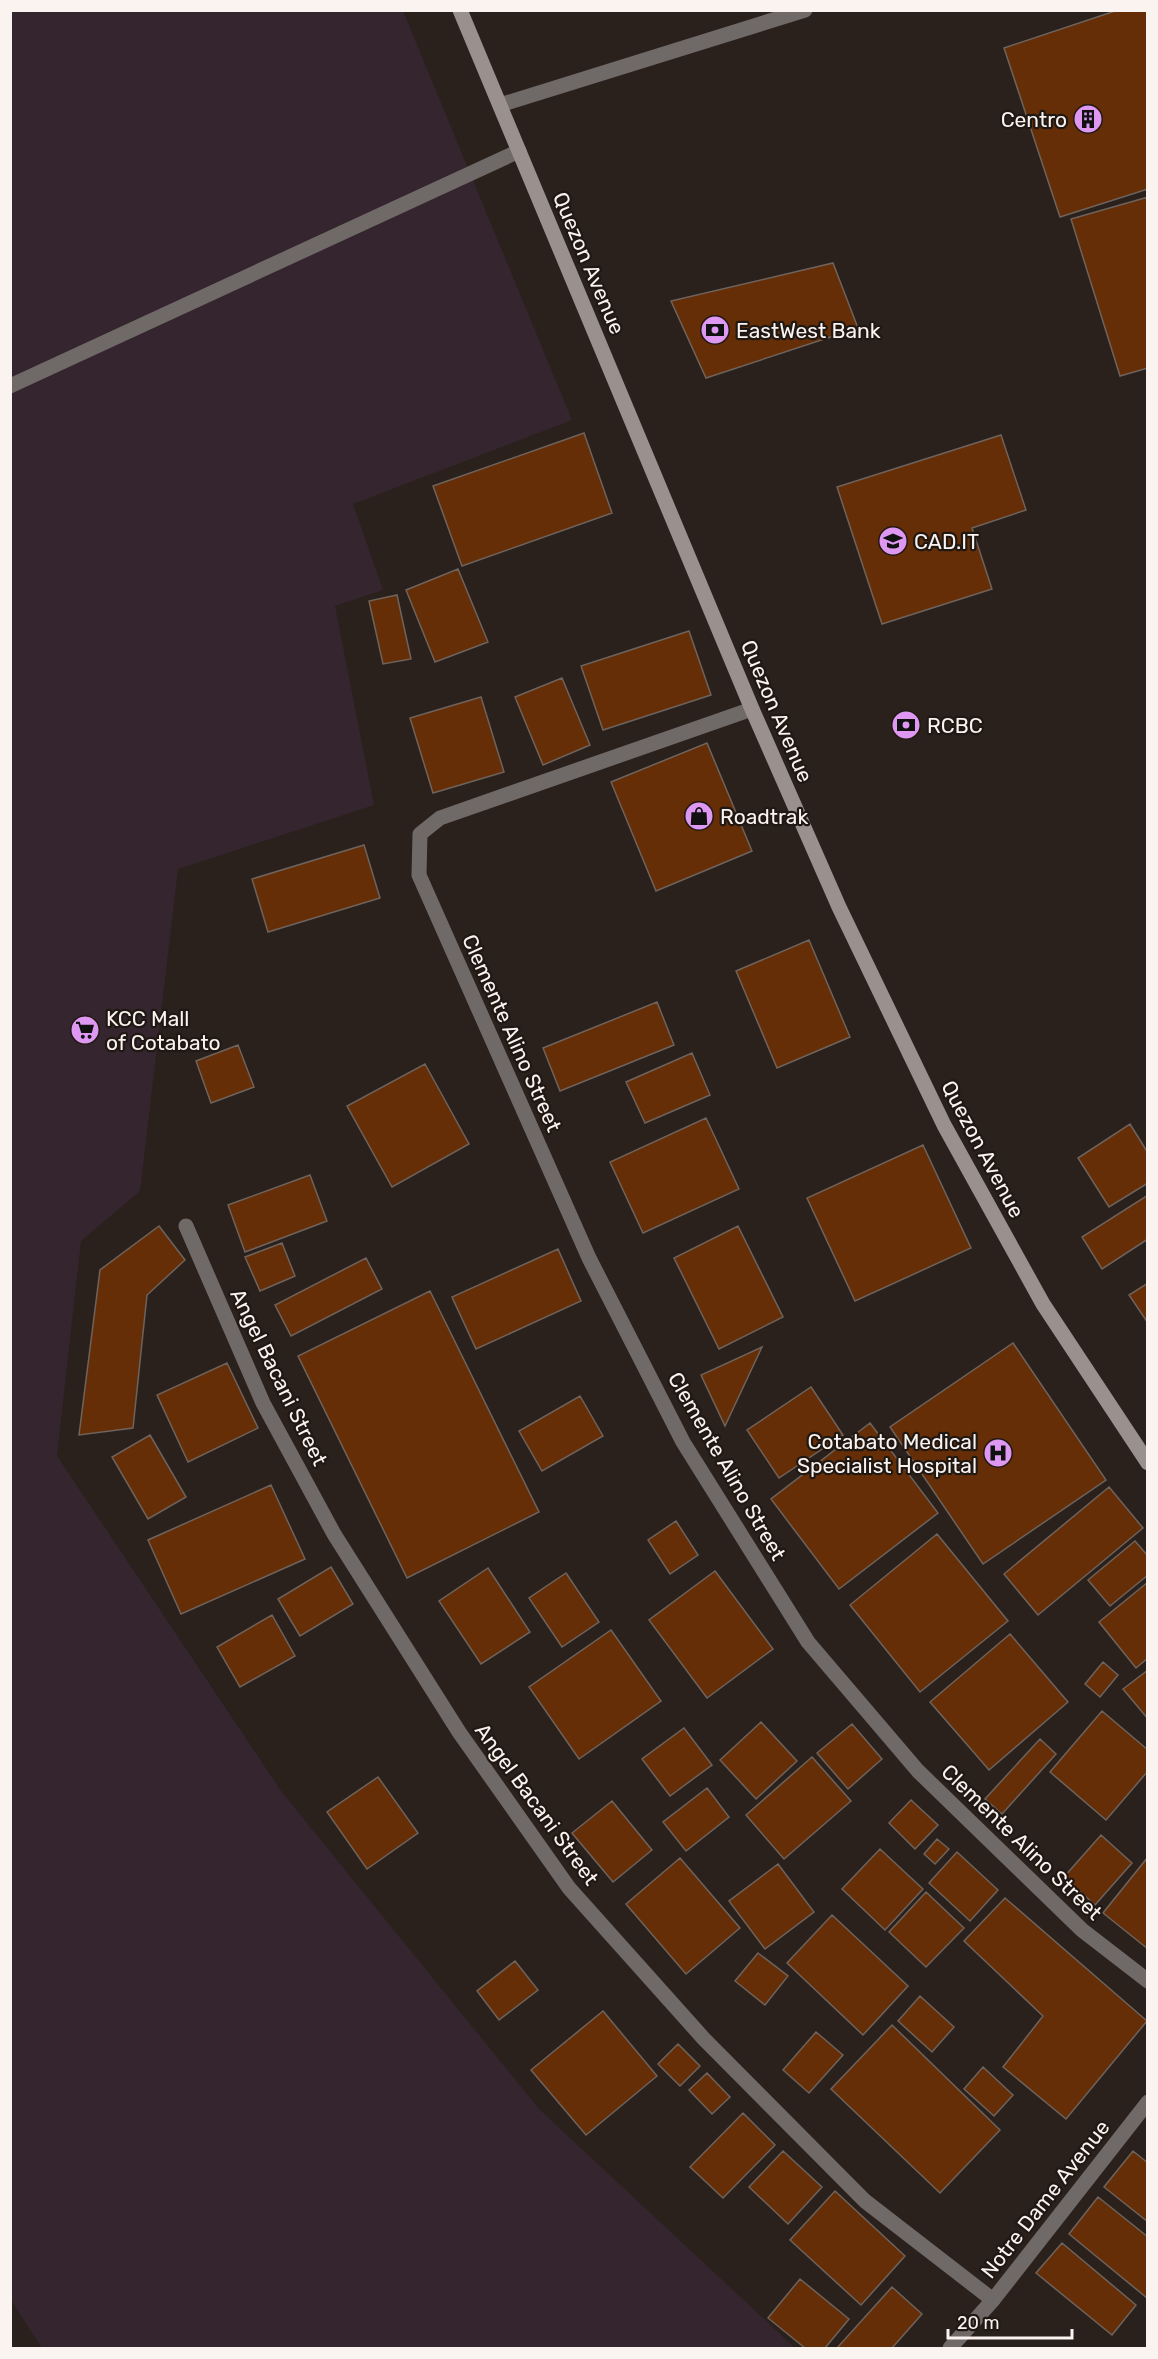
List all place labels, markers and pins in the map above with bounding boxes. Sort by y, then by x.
building icon: Centro [1072,103,1104,135]
place label: Centro [1001,107,1067,132]
bank icon: EastWest Bank [699,314,731,346]
place label: EastWest Bank [736,318,881,343]
school or university icon: CAD.IT [877,525,909,557]
place label: CAD.IT [914,529,979,554]
bank icon: RCBC [890,709,922,741]
place label: RCBC [927,713,983,738]
shop icon: Roadtrak [683,800,715,832]
place label: Roadtrak [720,804,808,829]
place label: KCC Mall of Cotabato [106,1006,221,1055]
supermarket icon: KCC Mall of Cotabato [69,1014,101,1046]
place label: Cotabato Medical Specialist Hospital [797,1429,977,1478]
hospital icon: Cotabato Medical Specialist Hospital [982,1437,1014,1469]

